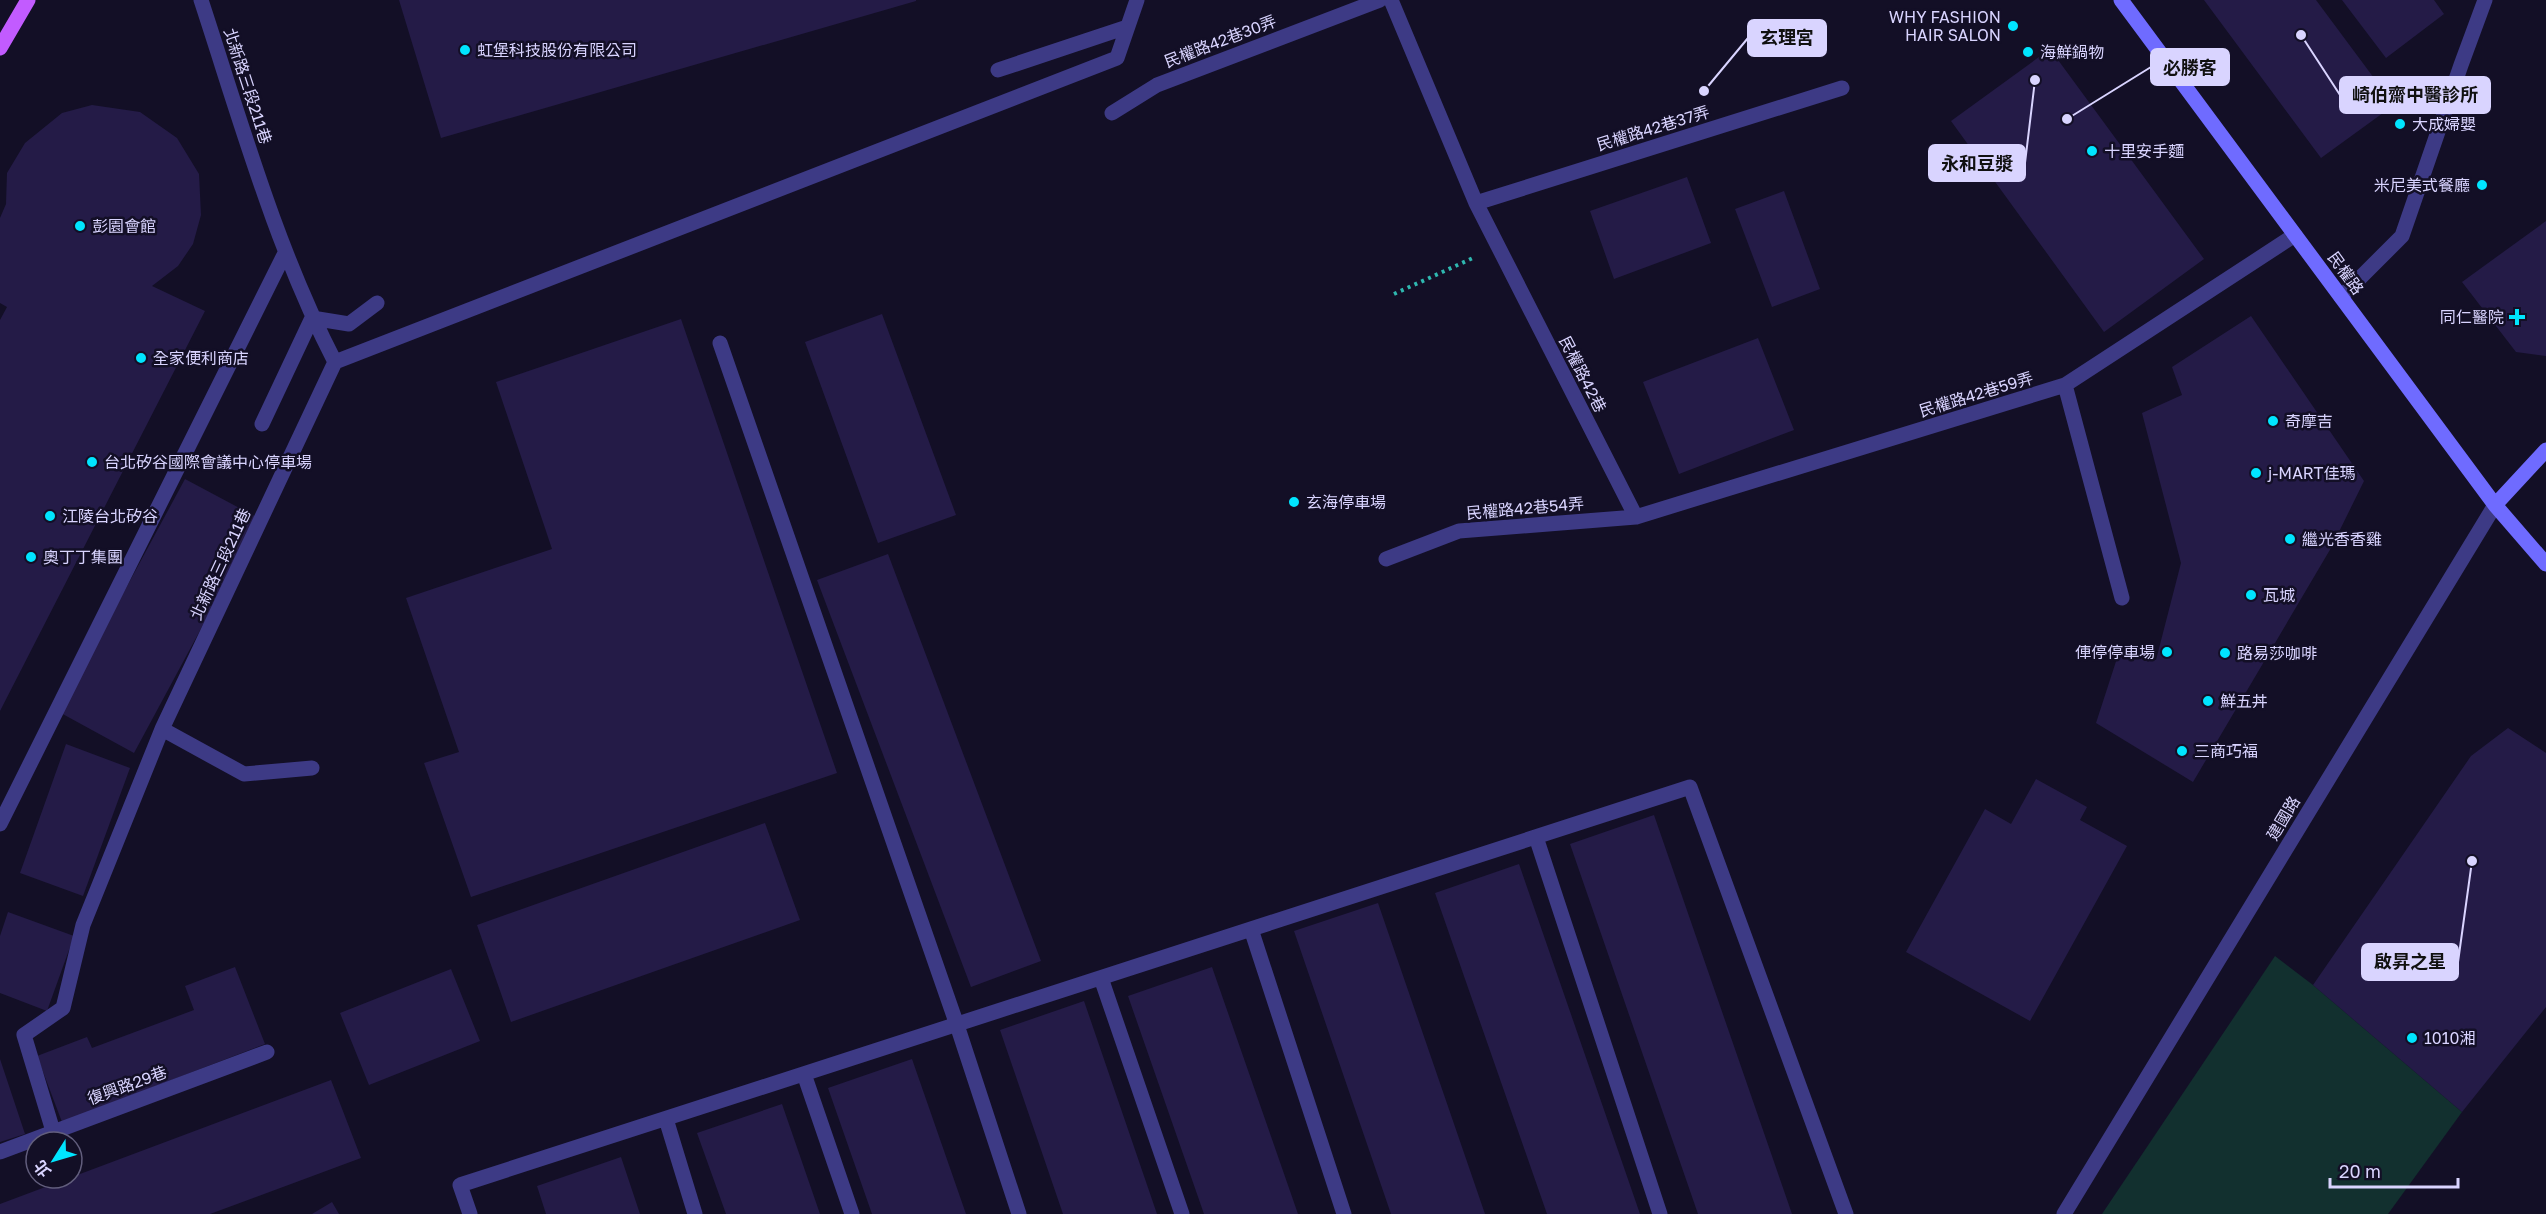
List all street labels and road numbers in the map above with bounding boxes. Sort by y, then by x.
street label: 民權路42巷30弄 [1161,10,1279,72]
street label: 北新路三段211巷 [220,25,276,147]
street label: 民權路42巷37弄 [1594,101,1712,155]
street label: 民權路 [2324,248,2368,298]
street label: 民權路42巷 [1555,332,1611,416]
street label: 民權路42巷59弄 [1917,367,2035,421]
street label: 民權路42巷54弄 [1465,493,1585,523]
street label: 北新路三段211巷 [185,505,255,623]
street label: 建國路 [2262,792,2304,844]
street label: 復興路29巷 [85,1061,169,1109]

